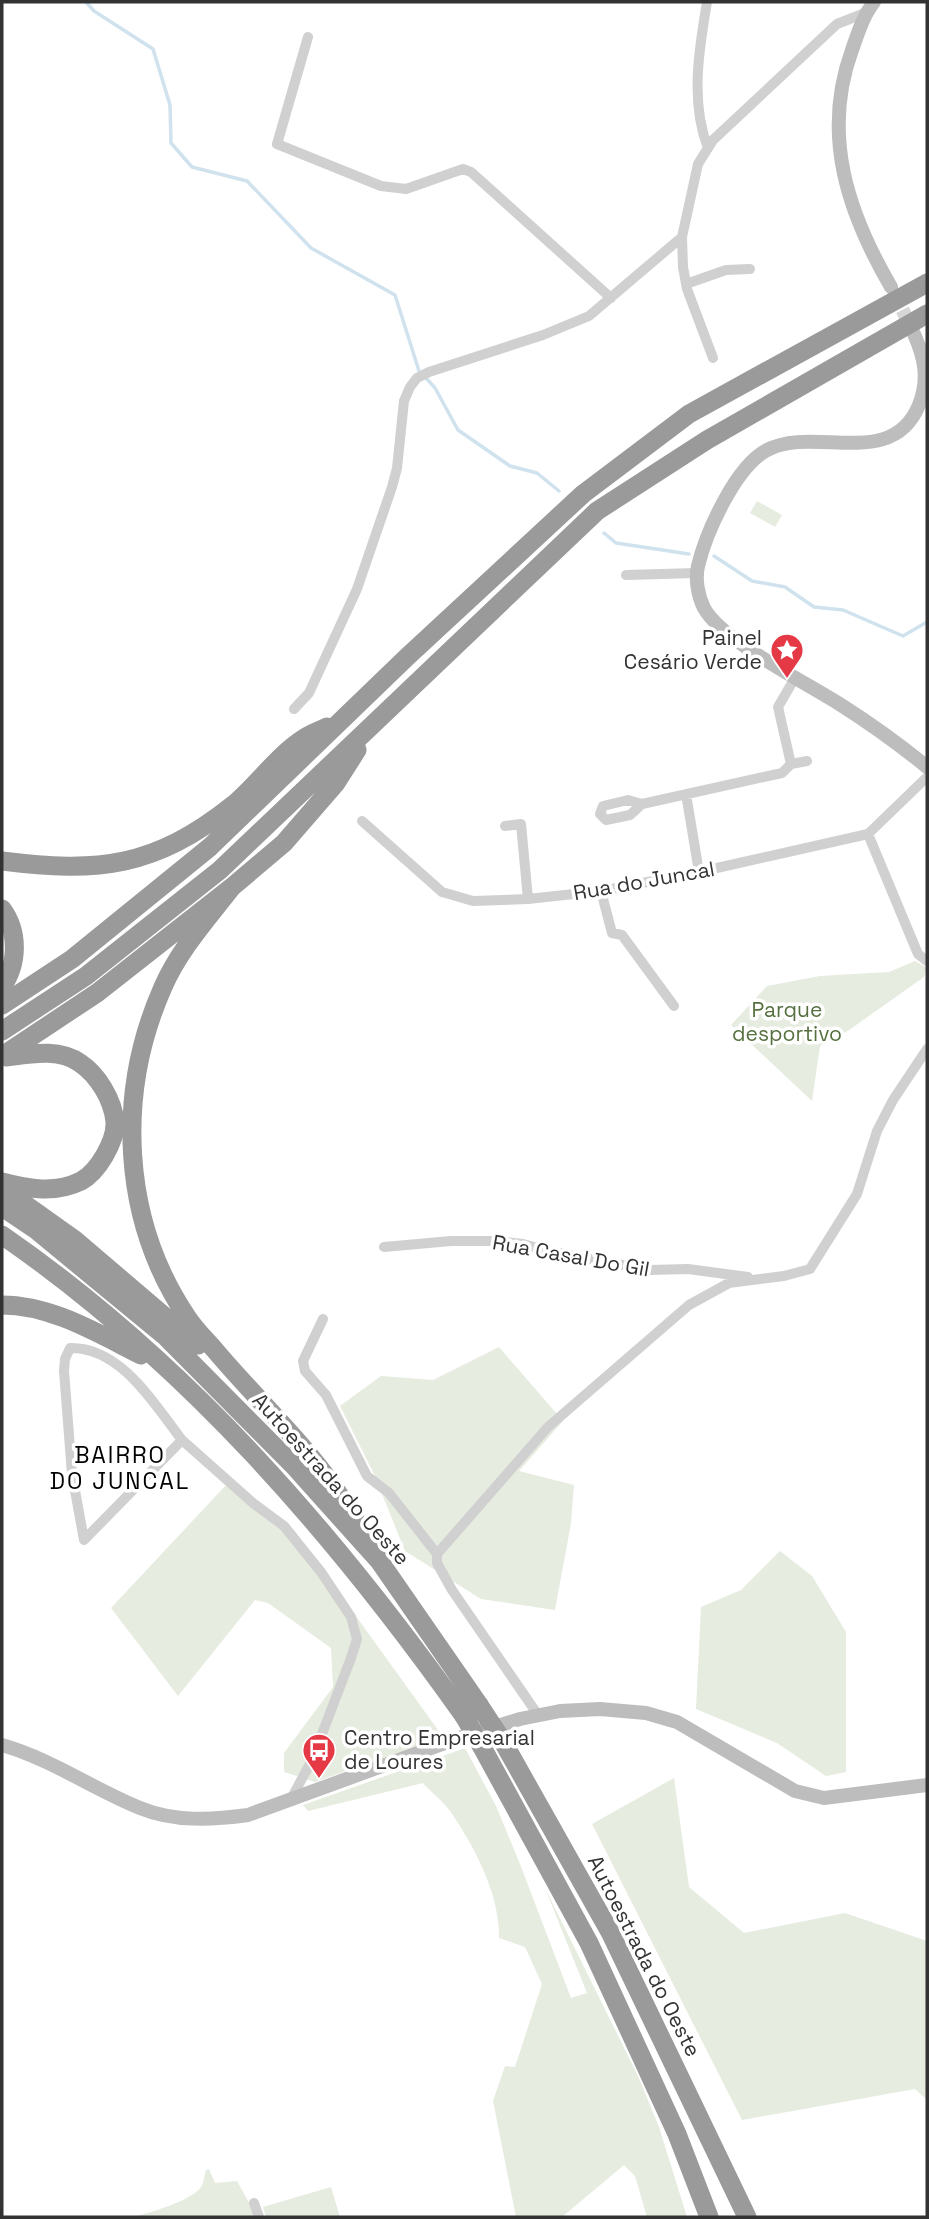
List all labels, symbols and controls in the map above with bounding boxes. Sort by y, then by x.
place label: Painel Cesário Verde [624,624,762,675]
place icon: Painel Cesário Verde [768,631,806,680]
street label: Rua do Juncal [571,855,717,906]
park label: Parque desportivo [732,996,842,1047]
street label: Rua Casal Do Gil [490,1228,652,1283]
street label: Autoestrada do Oeste [247,1387,416,1570]
district label: BAIRRO DO JUNCAL [50,1440,190,1496]
place label: Centro Empresarial de Loures [344,1724,535,1775]
bus stop icon: Centro Empresarial de Loures [300,1731,338,1780]
street label: Autoestrada do Oeste [582,1851,707,2061]

